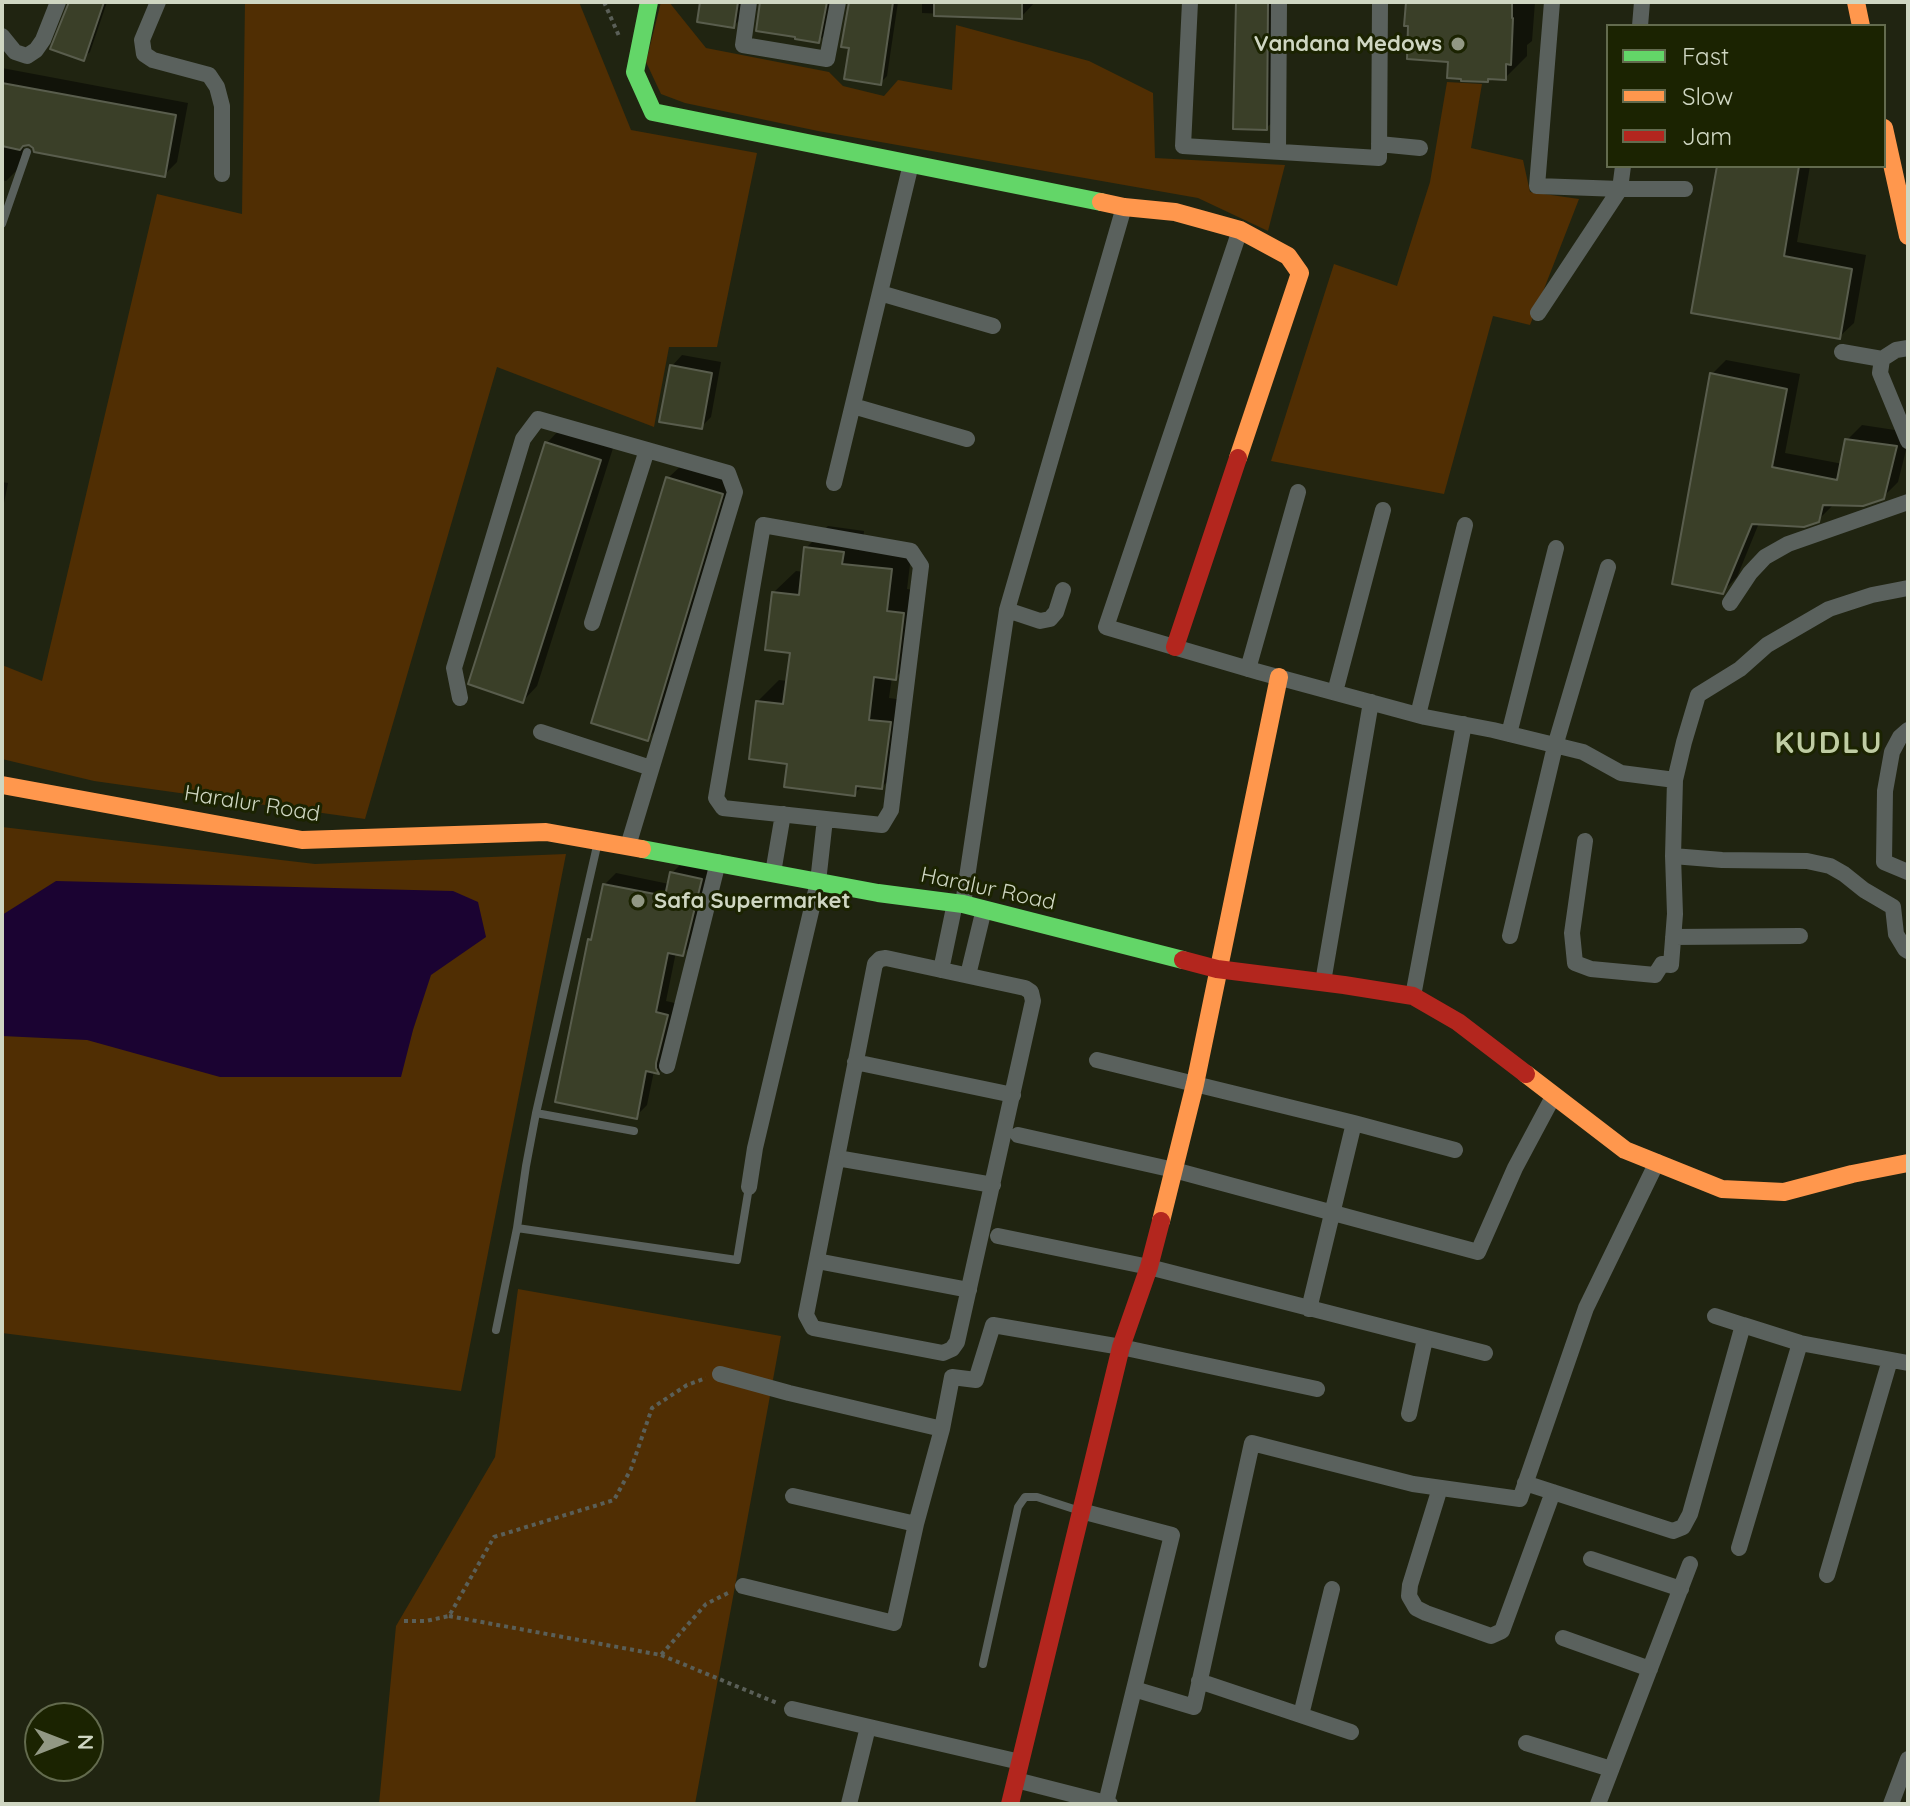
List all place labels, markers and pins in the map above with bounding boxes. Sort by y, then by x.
place label: Vandana Medows [1254,31,1442,57]
marker: Vandana Medows [1449,35,1467,53]
place label: Safa Supermarket [654,888,851,914]
marker: Safa Supermarket [629,892,647,910]

